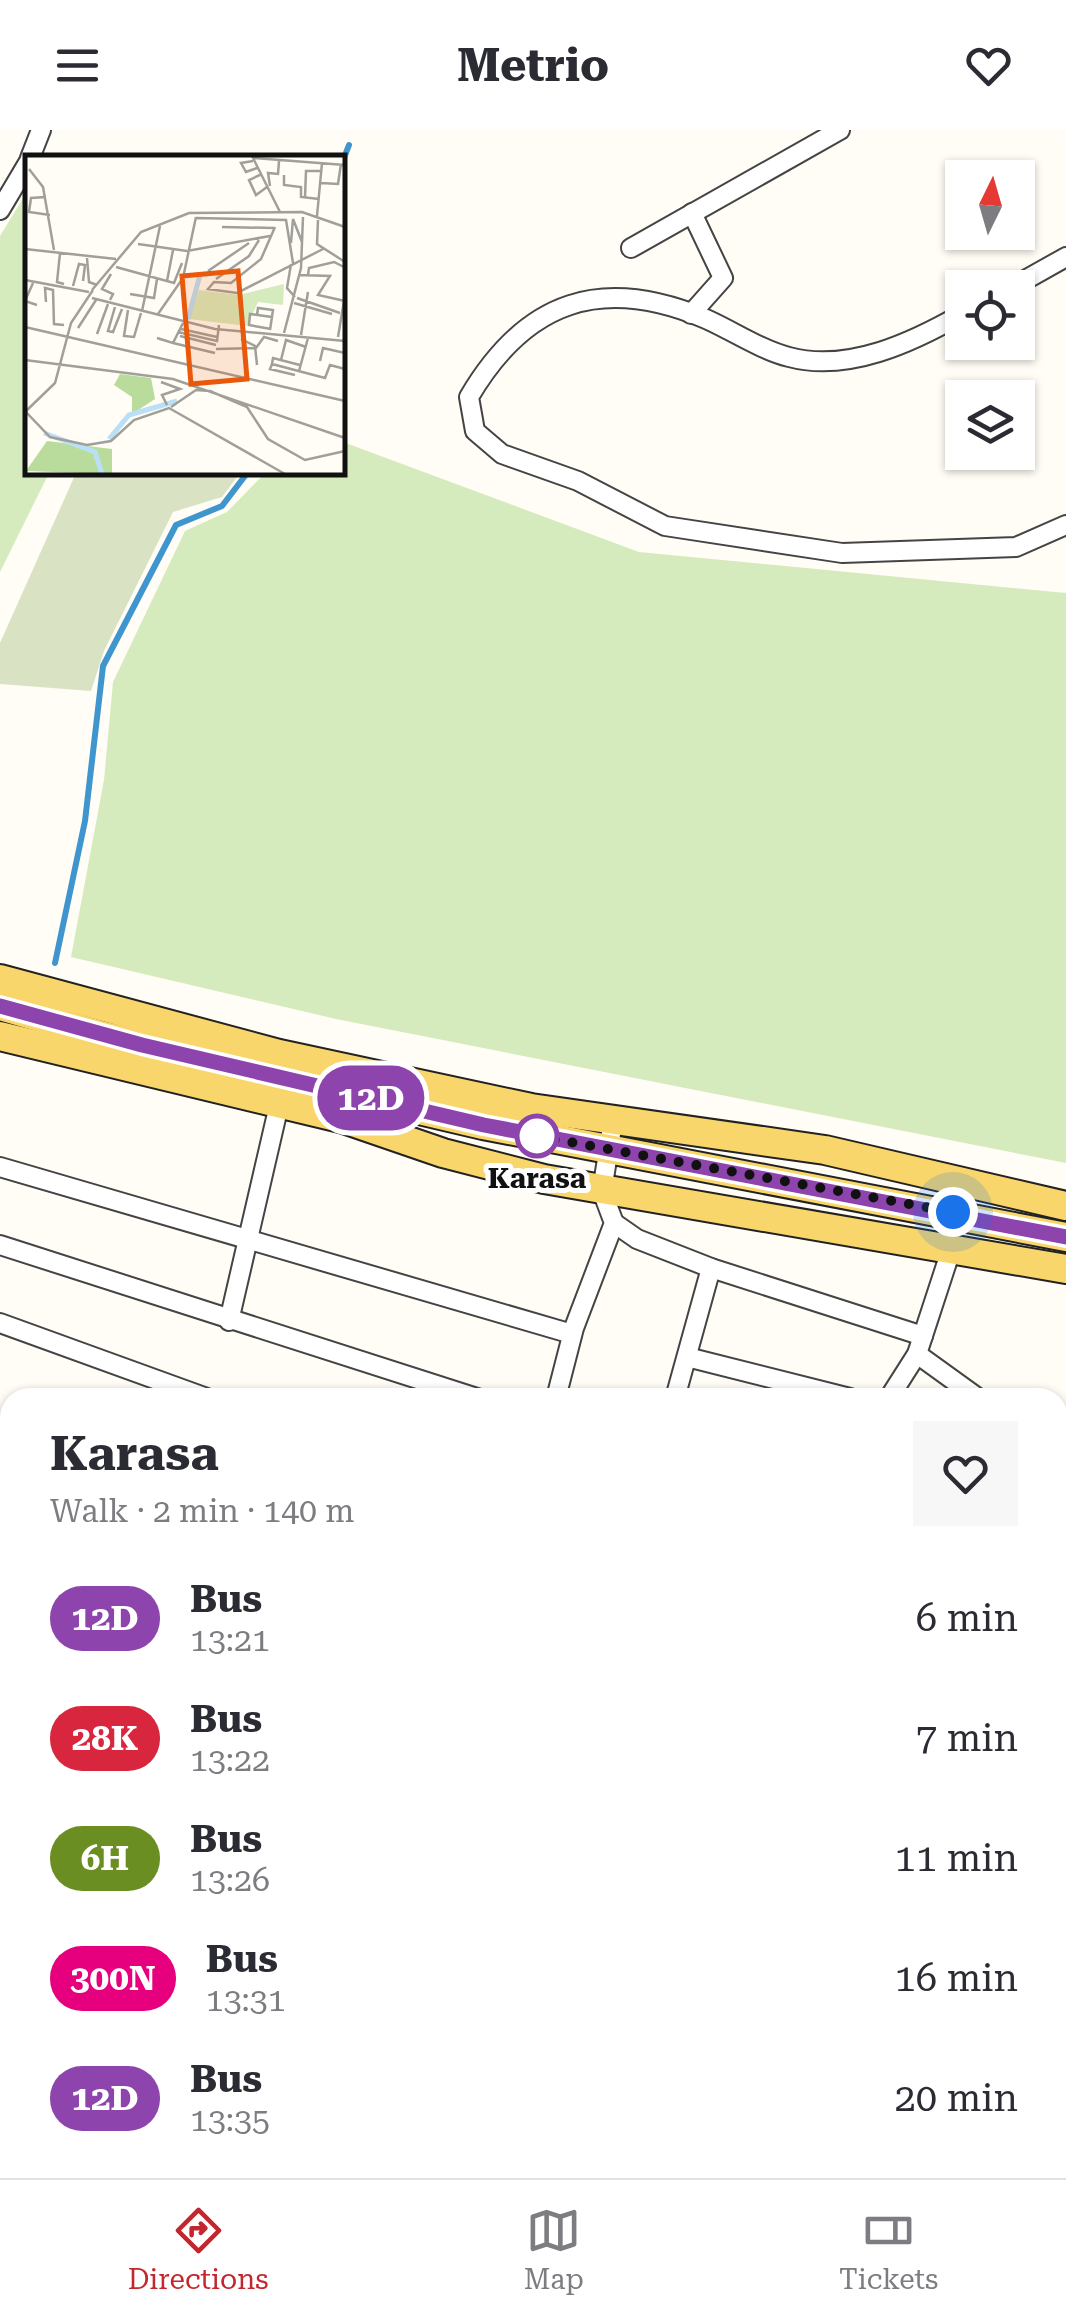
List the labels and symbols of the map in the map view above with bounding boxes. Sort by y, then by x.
inset map [25,155,345,475]
north arrow [945,160,1035,250]
line badge: 12D [314,1066,428,1130]
marker: Karasa [516,1115,558,1157]
place label: Karasa [488,1162,587,1195]
your location [928,1187,978,1237]

